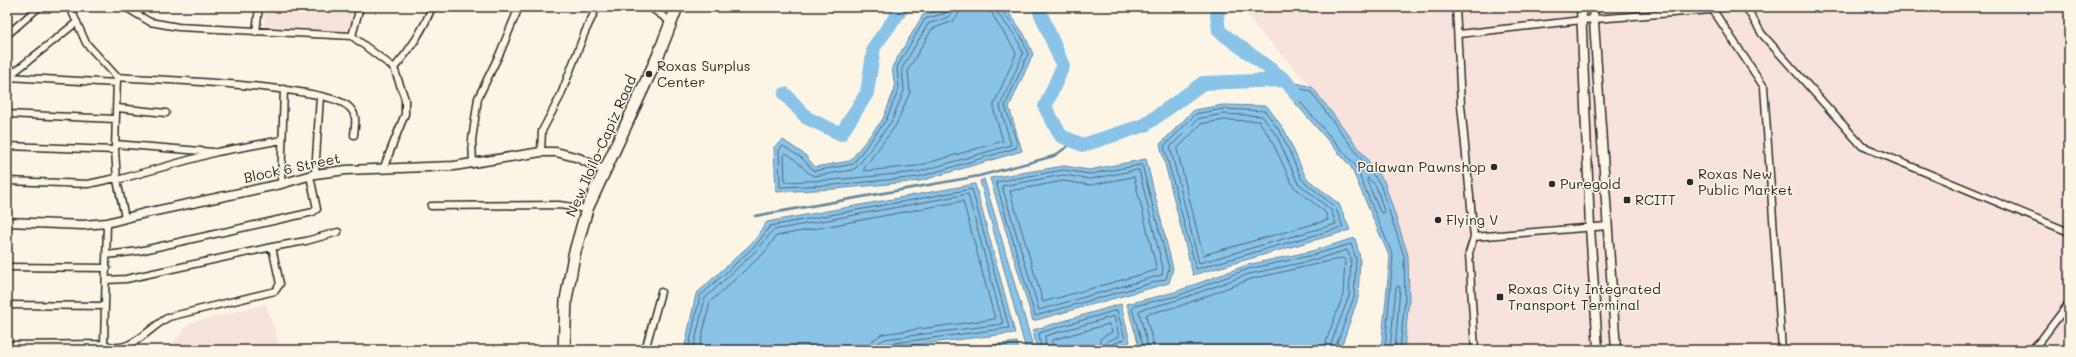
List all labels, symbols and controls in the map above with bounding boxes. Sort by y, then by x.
place label: Roxas Surplus Center [657,56,751,91]
marker: Roxas Surplus Center [644,69,654,79]
street label: New Iloilo-Capiz Road [561,72,640,220]
street label: Block 6 Street [242,148,342,187]
place label: Palawan Pawnshop [1357,157,1486,176]
marker: Palawan Pawnshop [1489,162,1499,172]
place label: Roxas New Public Market [1698,164,1793,199]
place label: Puregold [1560,174,1621,193]
marker: Roxas New Public Market [1685,177,1695,187]
marker: Puregold [1547,179,1557,189]
place label: RCITT [1635,190,1676,209]
marker: RCITT [1622,195,1632,205]
place label: Flying V [1446,210,1498,229]
marker: Flying V [1433,215,1443,225]
place label: Roxas City Integrated Transport Terminal [1508,279,1661,314]
marker: Roxas City Integrated Transport Terminal [1495,292,1505,302]

